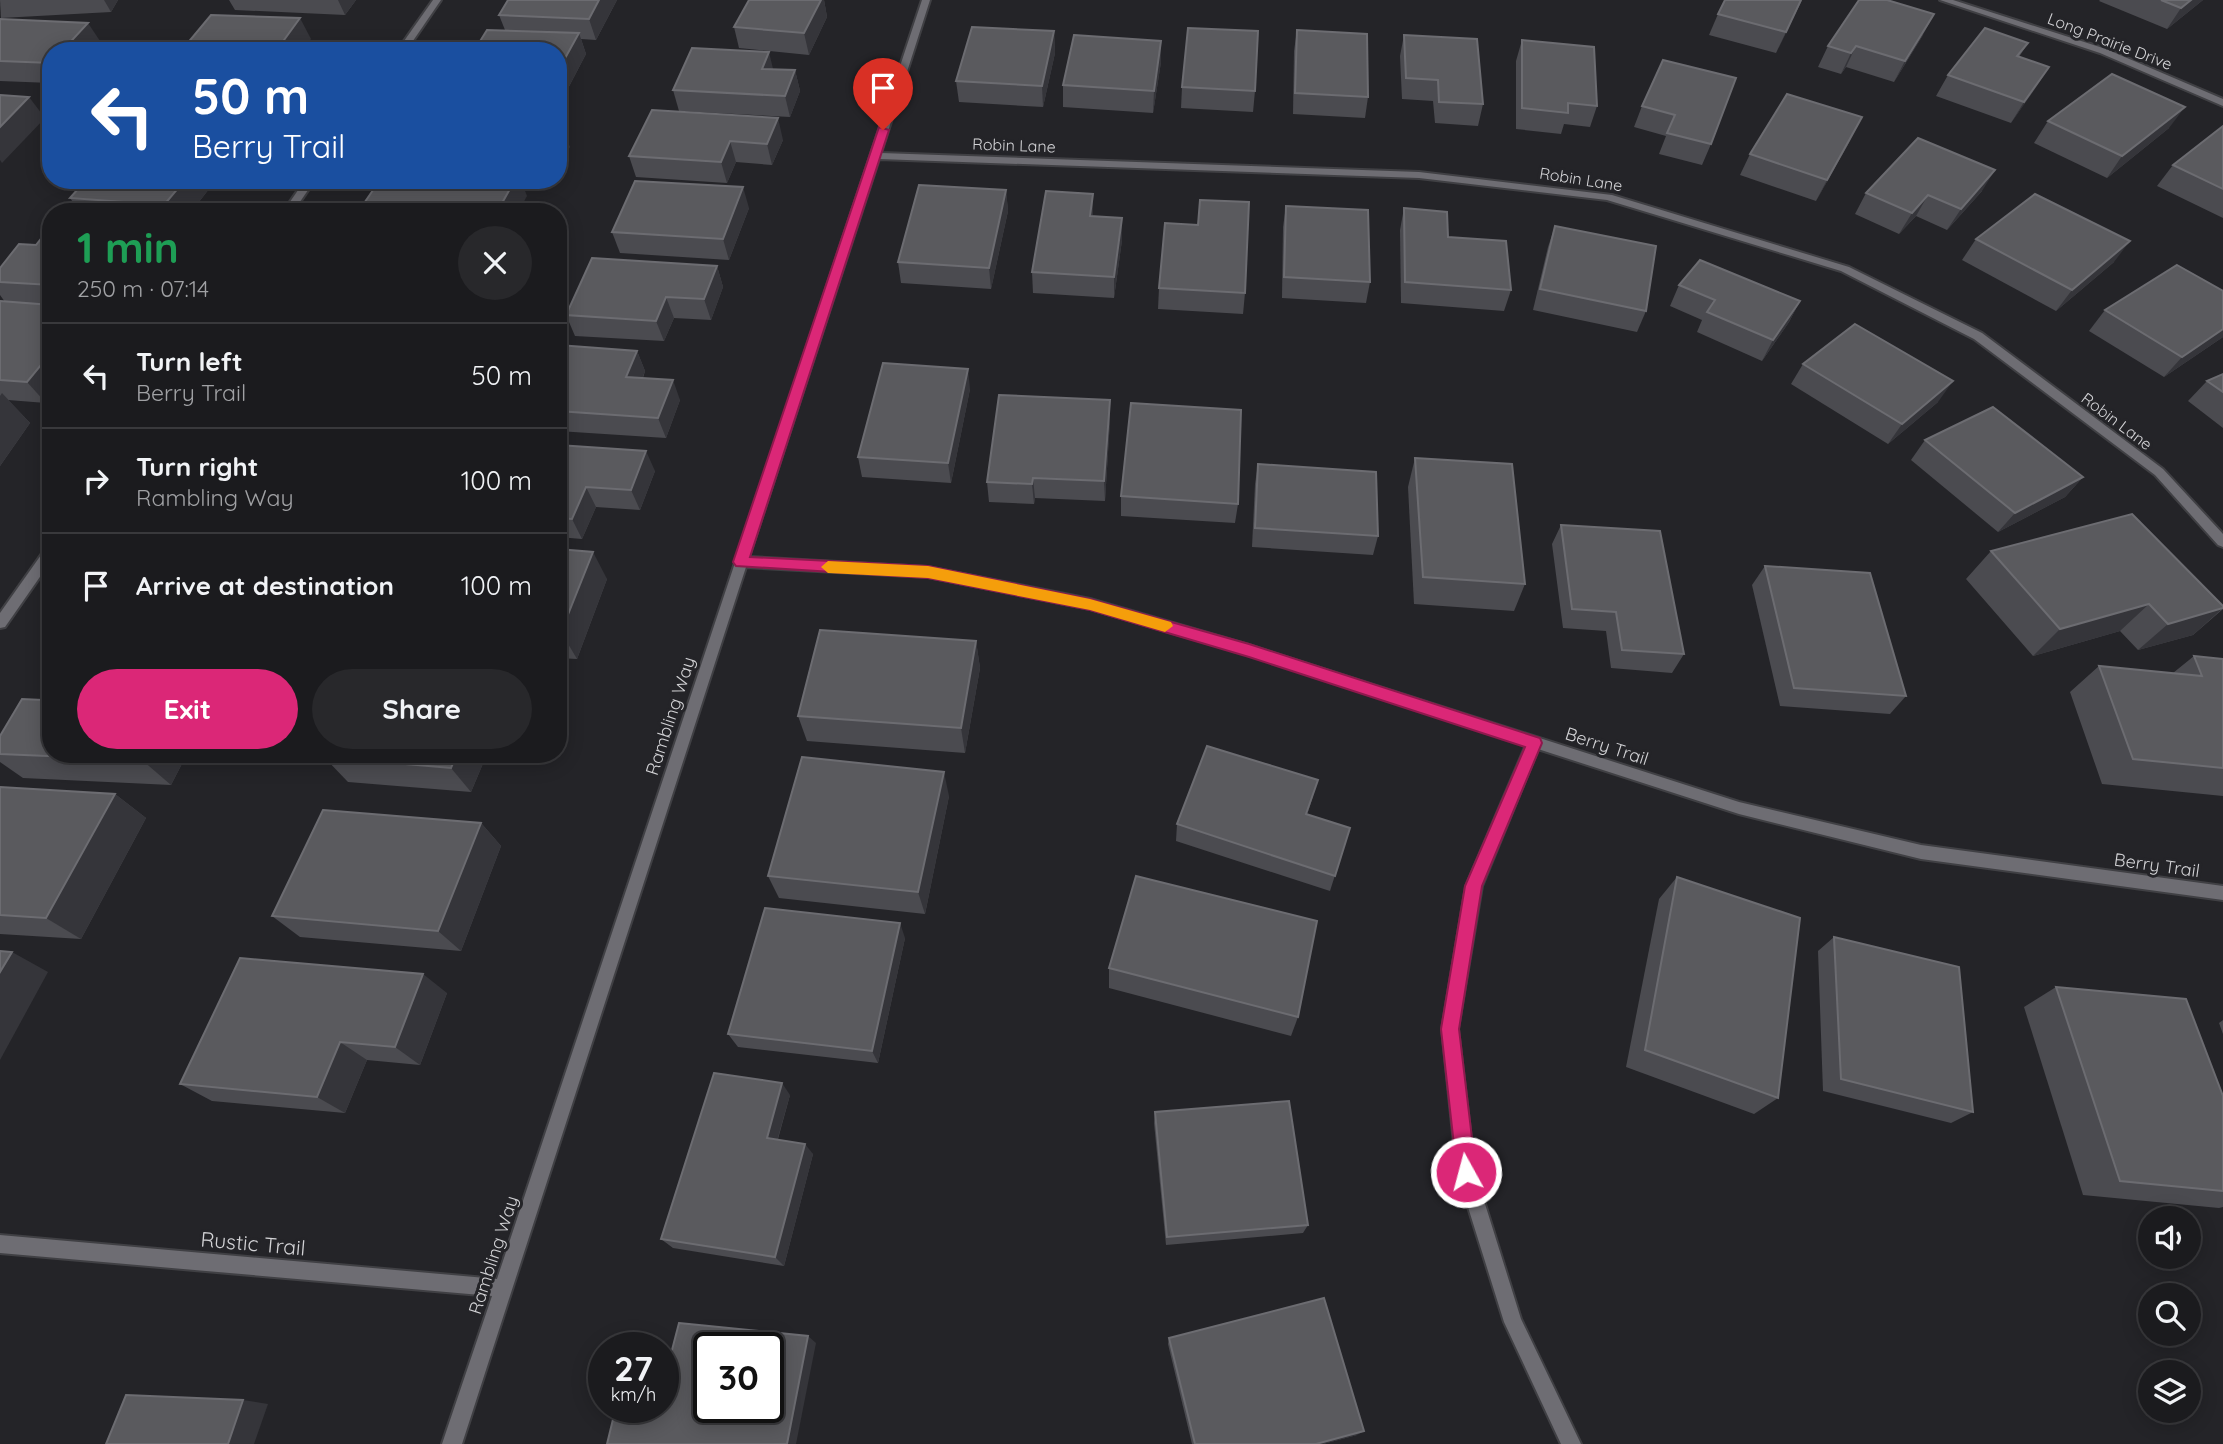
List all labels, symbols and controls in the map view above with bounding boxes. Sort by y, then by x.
street label: Long Prairie Drive [2045,8,2175,74]
pin [853,58,913,130]
text: 50 m [192,65,309,126]
icon: arrive [864,69,902,107]
icon: left [77,70,168,161]
text: Berry Trail [192,126,345,166]
street label: Robin Lane [972,134,1056,156]
street label: Robin Lane [1538,163,1624,195]
text: 1 min [77,221,179,274]
button: close [458,226,532,300]
text: 250 m · 07:14 [77,274,209,303]
text: Turn left [136,345,243,378]
icon: left [77,357,115,395]
text: 50 m [472,359,532,392]
text: Berry Trail [136,378,246,407]
street label: Robin Lane [2078,388,2156,454]
text: Turn right [136,450,258,483]
icon: right [77,462,115,500]
text: 100 m [461,464,532,497]
text: Rambling Way [136,483,294,512]
icon: arrive [77,567,115,605]
text: Arrive at destination [136,569,394,602]
text: 100 m [461,569,532,602]
street label: Rambling Way [640,654,700,778]
button: Exit [77,669,298,749]
button: Share [312,669,532,749]
street label: Berry Trail [1562,722,1652,770]
street label: Berry Trail [2113,848,2201,882]
position arrow [1429,1135,1503,1209]
street label: Rambling Way [463,1193,523,1317]
map controls [2138,1206,2201,1423]
button: sound [2138,1206,2201,1269]
street label: Rustic Trail [199,1225,307,1261]
button: search [2138,1283,2201,1346]
speed limit sign: 30 [693,1332,784,1423]
text: 27 [614,1346,653,1390]
button: layers [2138,1360,2201,1423]
text: km/h [611,1383,656,1406]

